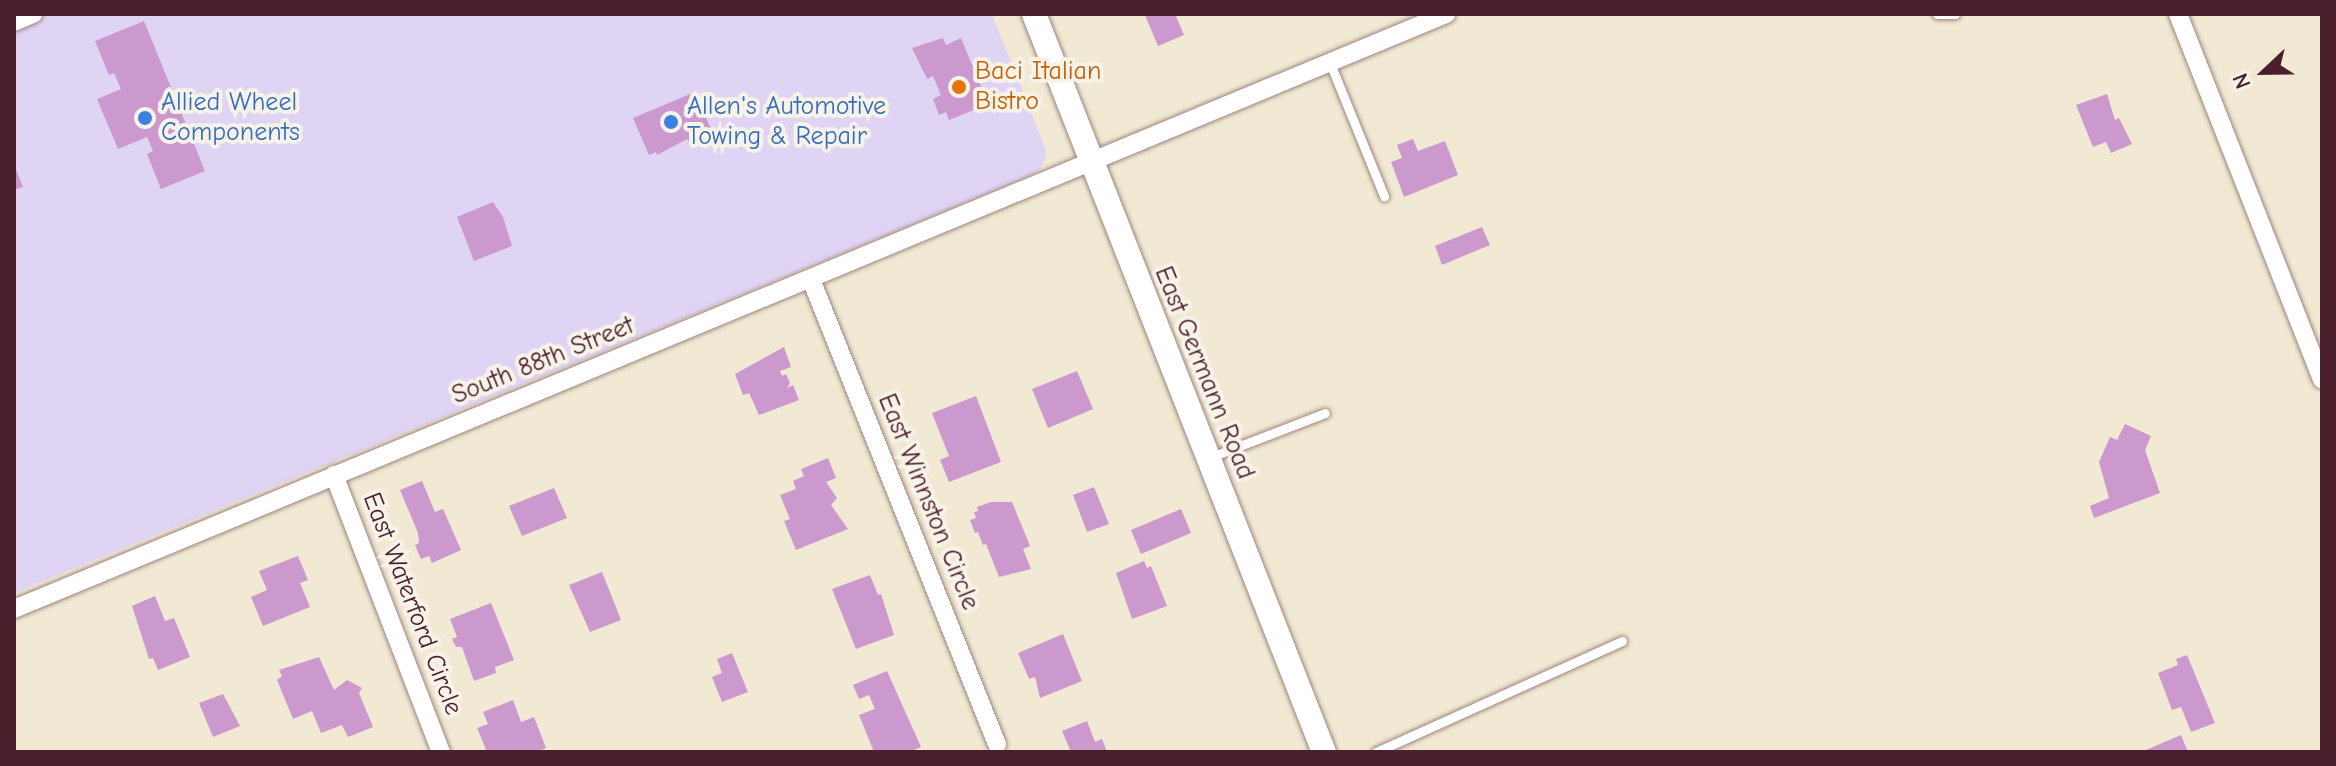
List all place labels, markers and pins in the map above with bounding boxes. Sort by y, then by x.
place label: Baci Italian Bistro [975,56,1101,118]
marker: Baci Italian Bistro [950,78,968,96]
place label: Allied Wheel Components [161,87,300,148]
place label: Allen's Automotive Towing & Repair [687,91,886,152]
marker: Allied Wheel Components [136,109,154,127]
marker: Allen's Automotive Towing & Repair [662,113,680,131]

